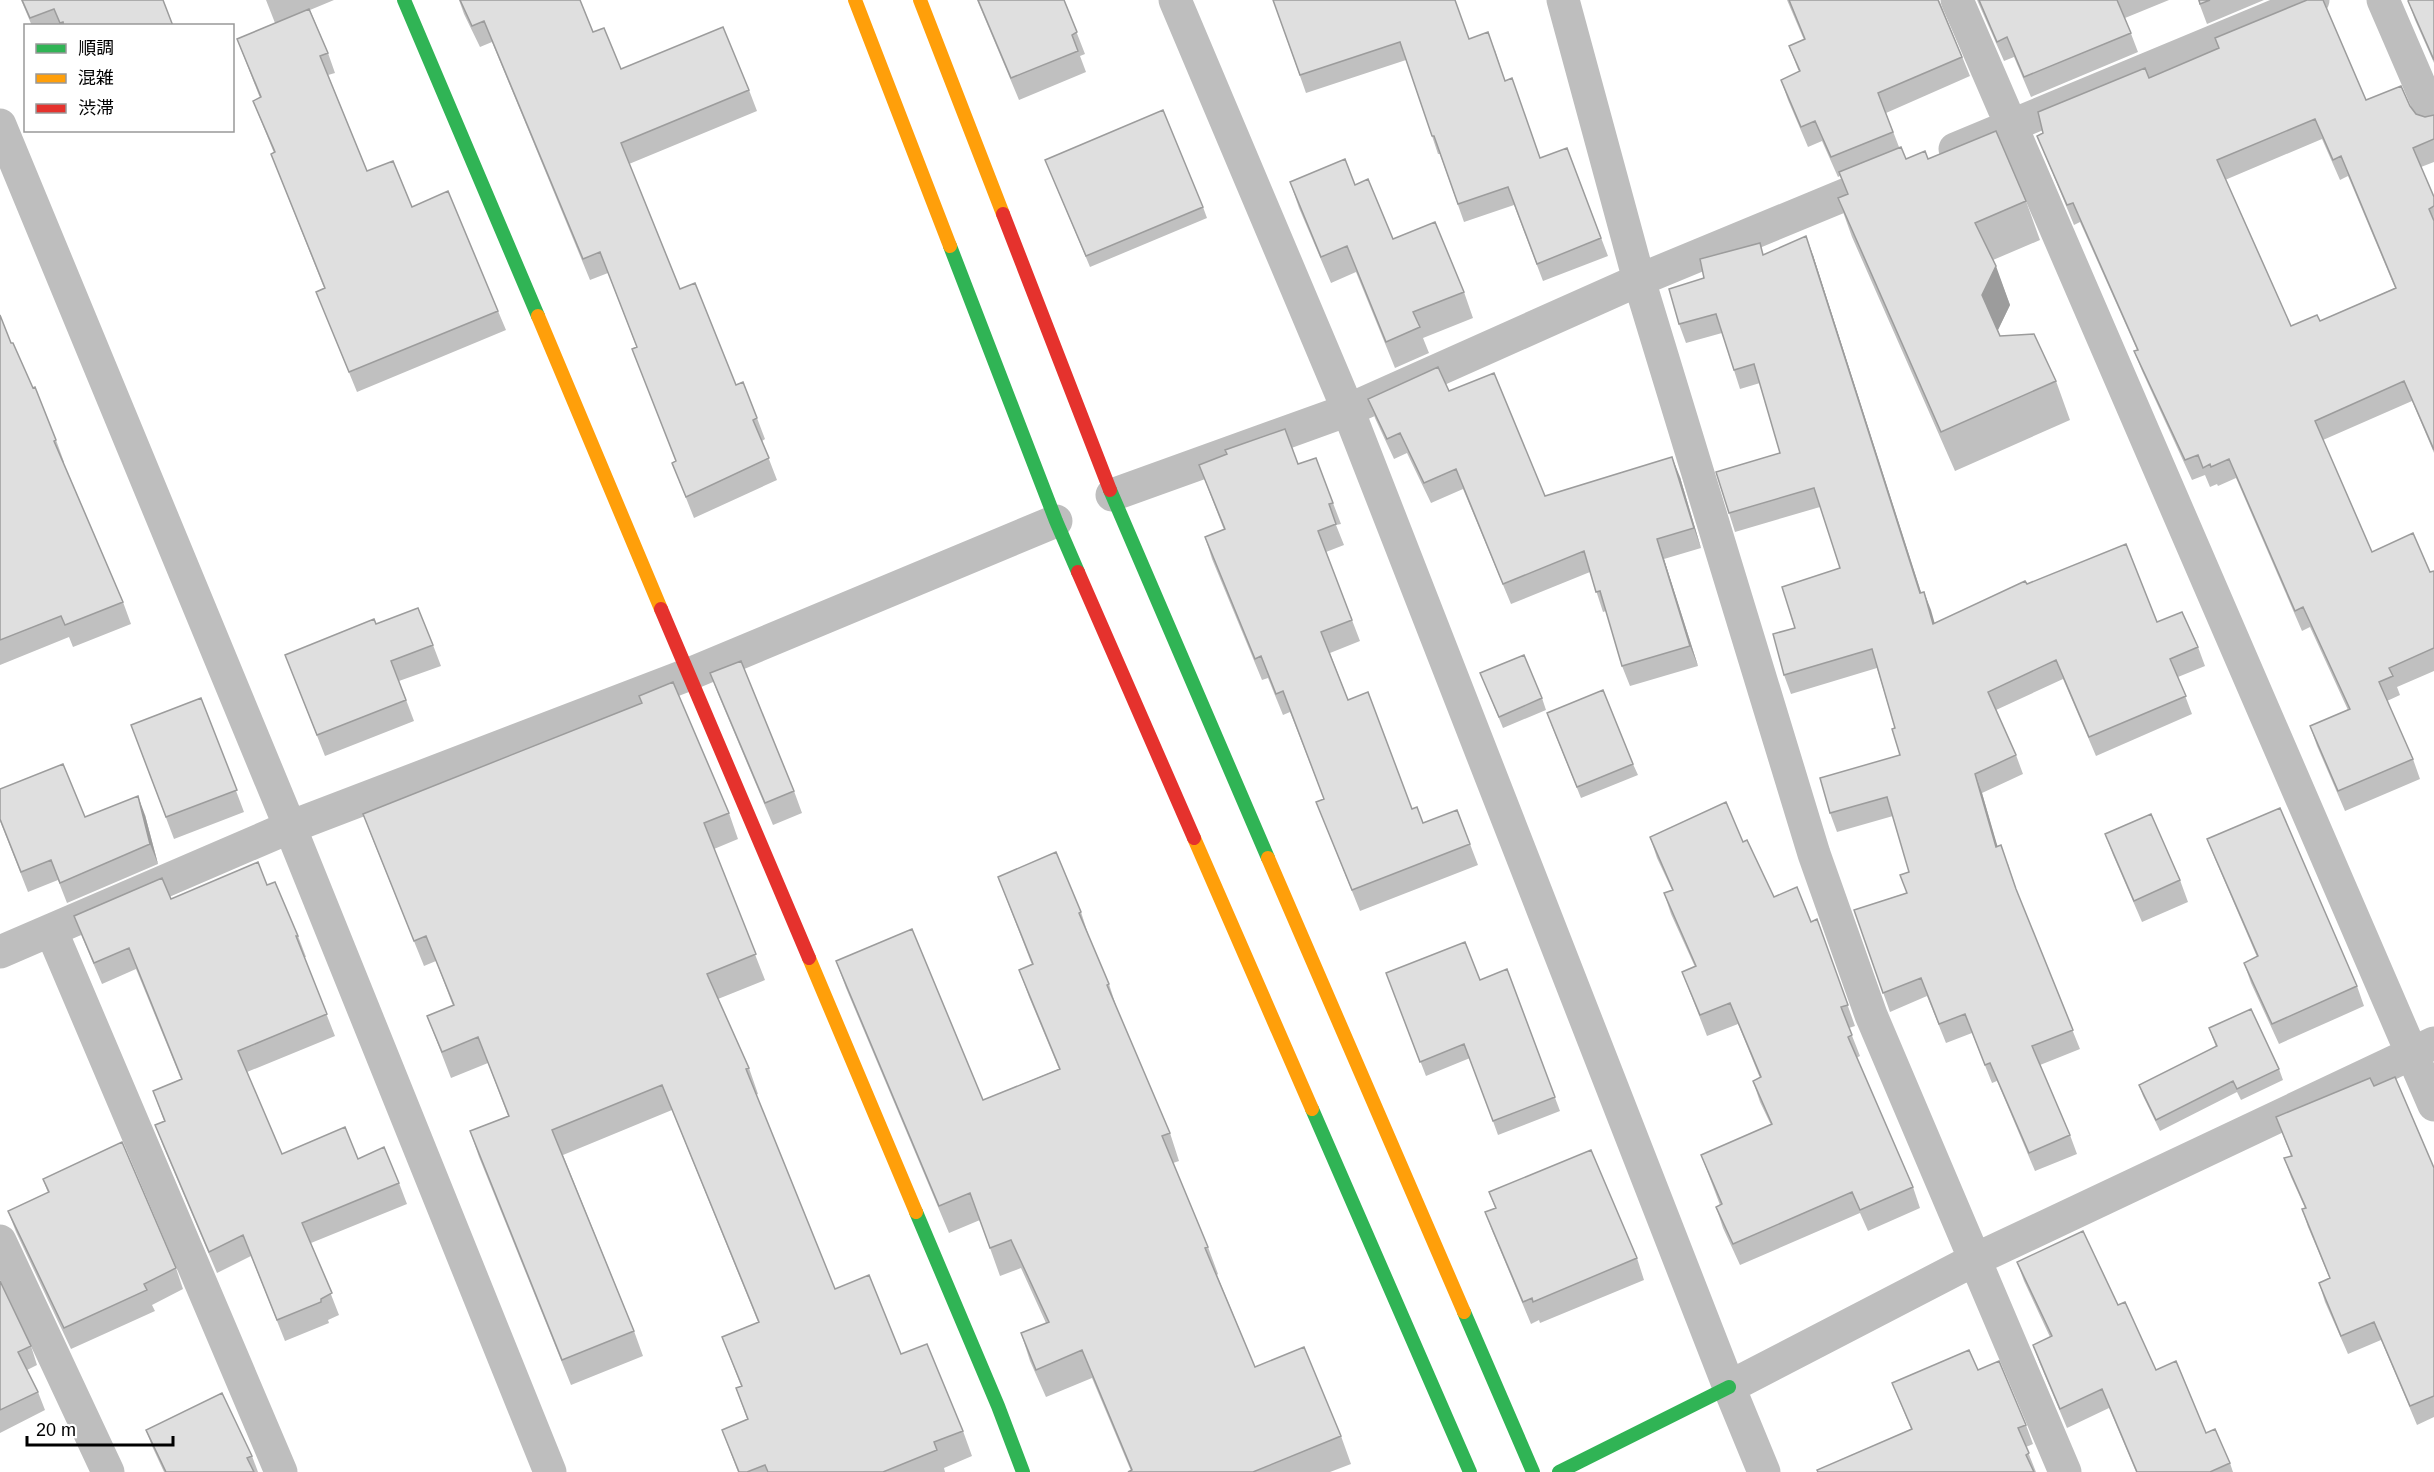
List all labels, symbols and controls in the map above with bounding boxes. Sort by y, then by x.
legend [24,24,234,132]
text: 順調 [78,38,114,58]
text: 混雑 [78,68,114,88]
text: 渋滞 [78,98,114,118]
scale bar [27,1409,172,1447]
text: 20 m [36,1420,76,1440]

